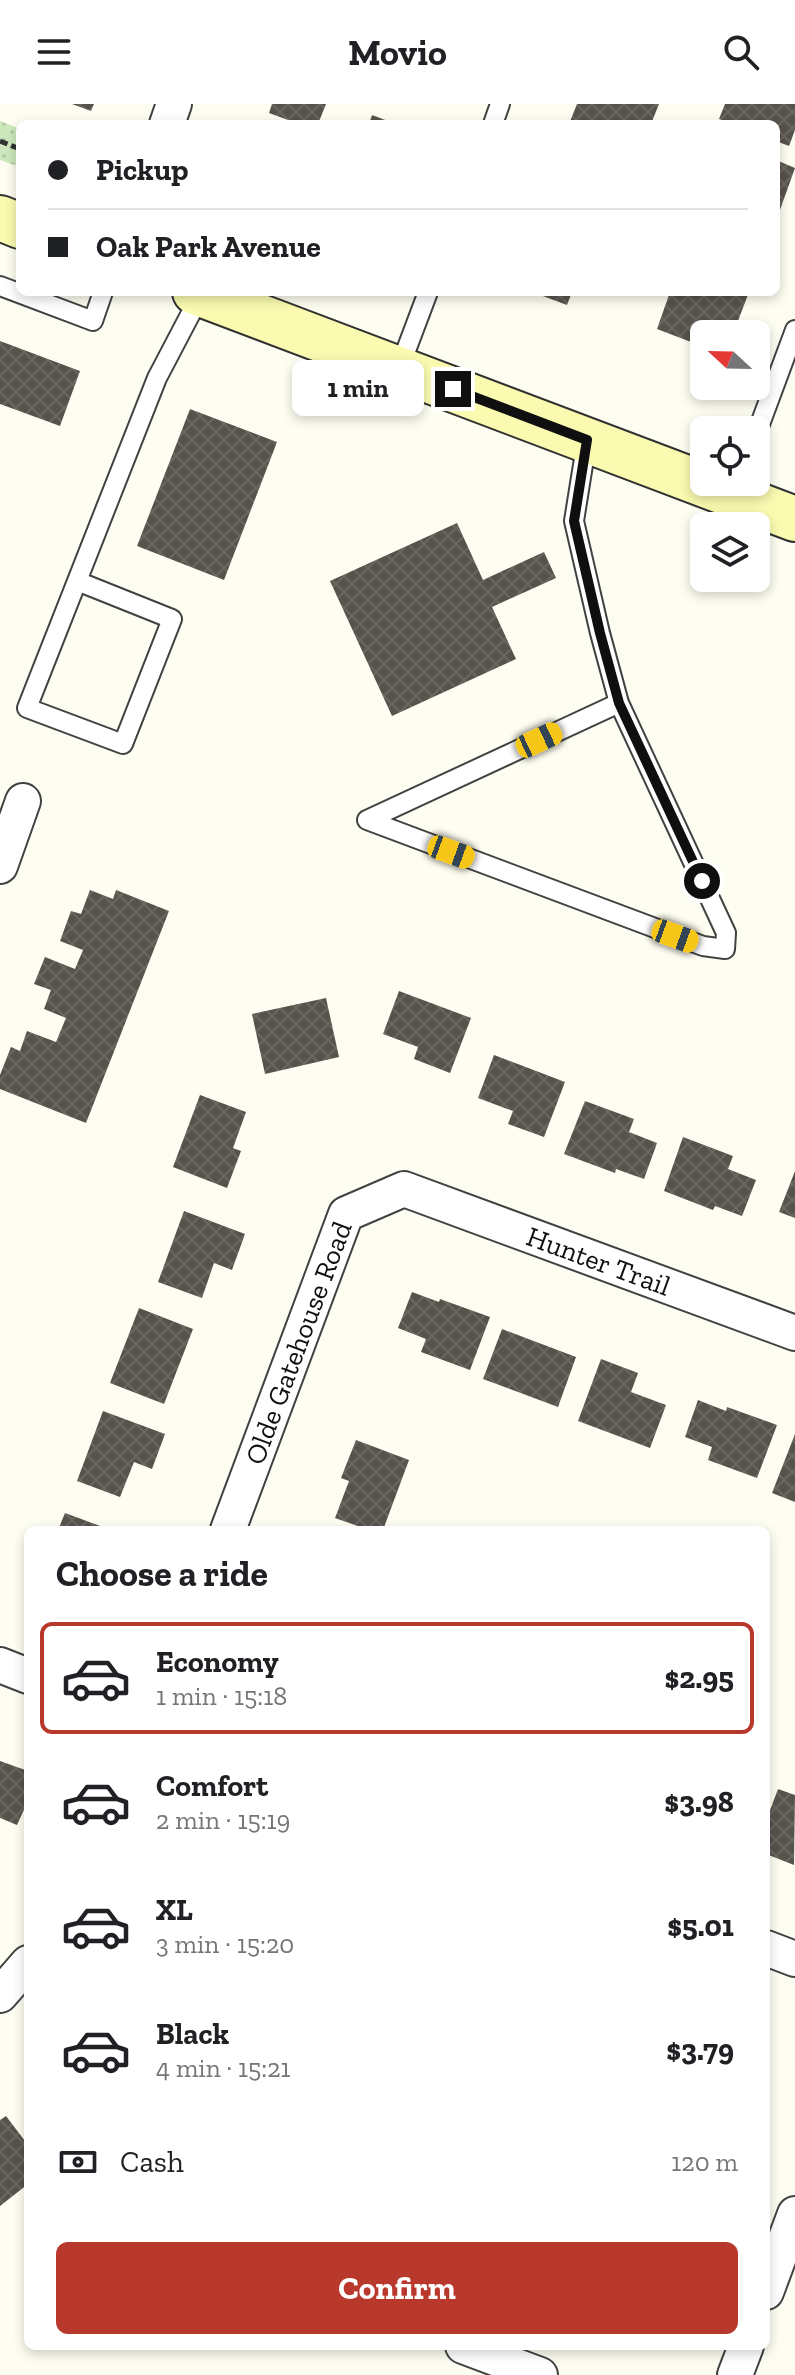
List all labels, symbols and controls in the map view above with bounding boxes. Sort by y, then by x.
icon: menu [32,30,76,74]
icon: search [719,30,763,74]
text: Movio [348,31,447,74]
text: Pickup [96,152,188,188]
text: Oak Park Avenue [96,229,321,265]
north arrow [690,320,770,400]
map controls [690,320,770,592]
callout: 1 min [293,361,425,417]
route end [435,371,471,407]
text: 1 min [327,372,389,404]
button: locate [690,416,770,496]
button: layers [690,512,770,592]
car [512,719,566,761]
car [424,833,478,871]
route start [684,863,720,899]
car [648,917,702,955]
street label: Olde Gatehouse Road [238,1217,359,1469]
street label: Hunter Trail [522,1220,675,1303]
text: Choose a ride [56,1552,268,1595]
icon: car [60,1642,132,1714]
text: Economy [156,1644,279,1680]
text: $2.95 [665,1660,734,1696]
text: 1 min · 15:18 [156,1680,287,1712]
icon: car [60,1766,132,1838]
text: Comfort [156,1768,268,1804]
text: $3.98 [664,1784,734,1820]
text: 2 min · 15:19 [156,1804,290,1836]
icon: car [60,1890,132,1962]
text: XL [156,1892,193,1928]
text: $5.01 [667,1908,734,1944]
text: 3 min · 15:20 [156,1928,294,1960]
icon: car [60,2014,132,2086]
text: Black [156,2016,229,2052]
text: $3.79 [666,2032,734,2068]
text: 4 min · 15:21 [156,2052,291,2084]
icon: cash [56,2140,100,2184]
text: Cash [120,2144,184,2180]
text: 120 m [671,2146,738,2178]
button: Confirm [56,2242,738,2334]

